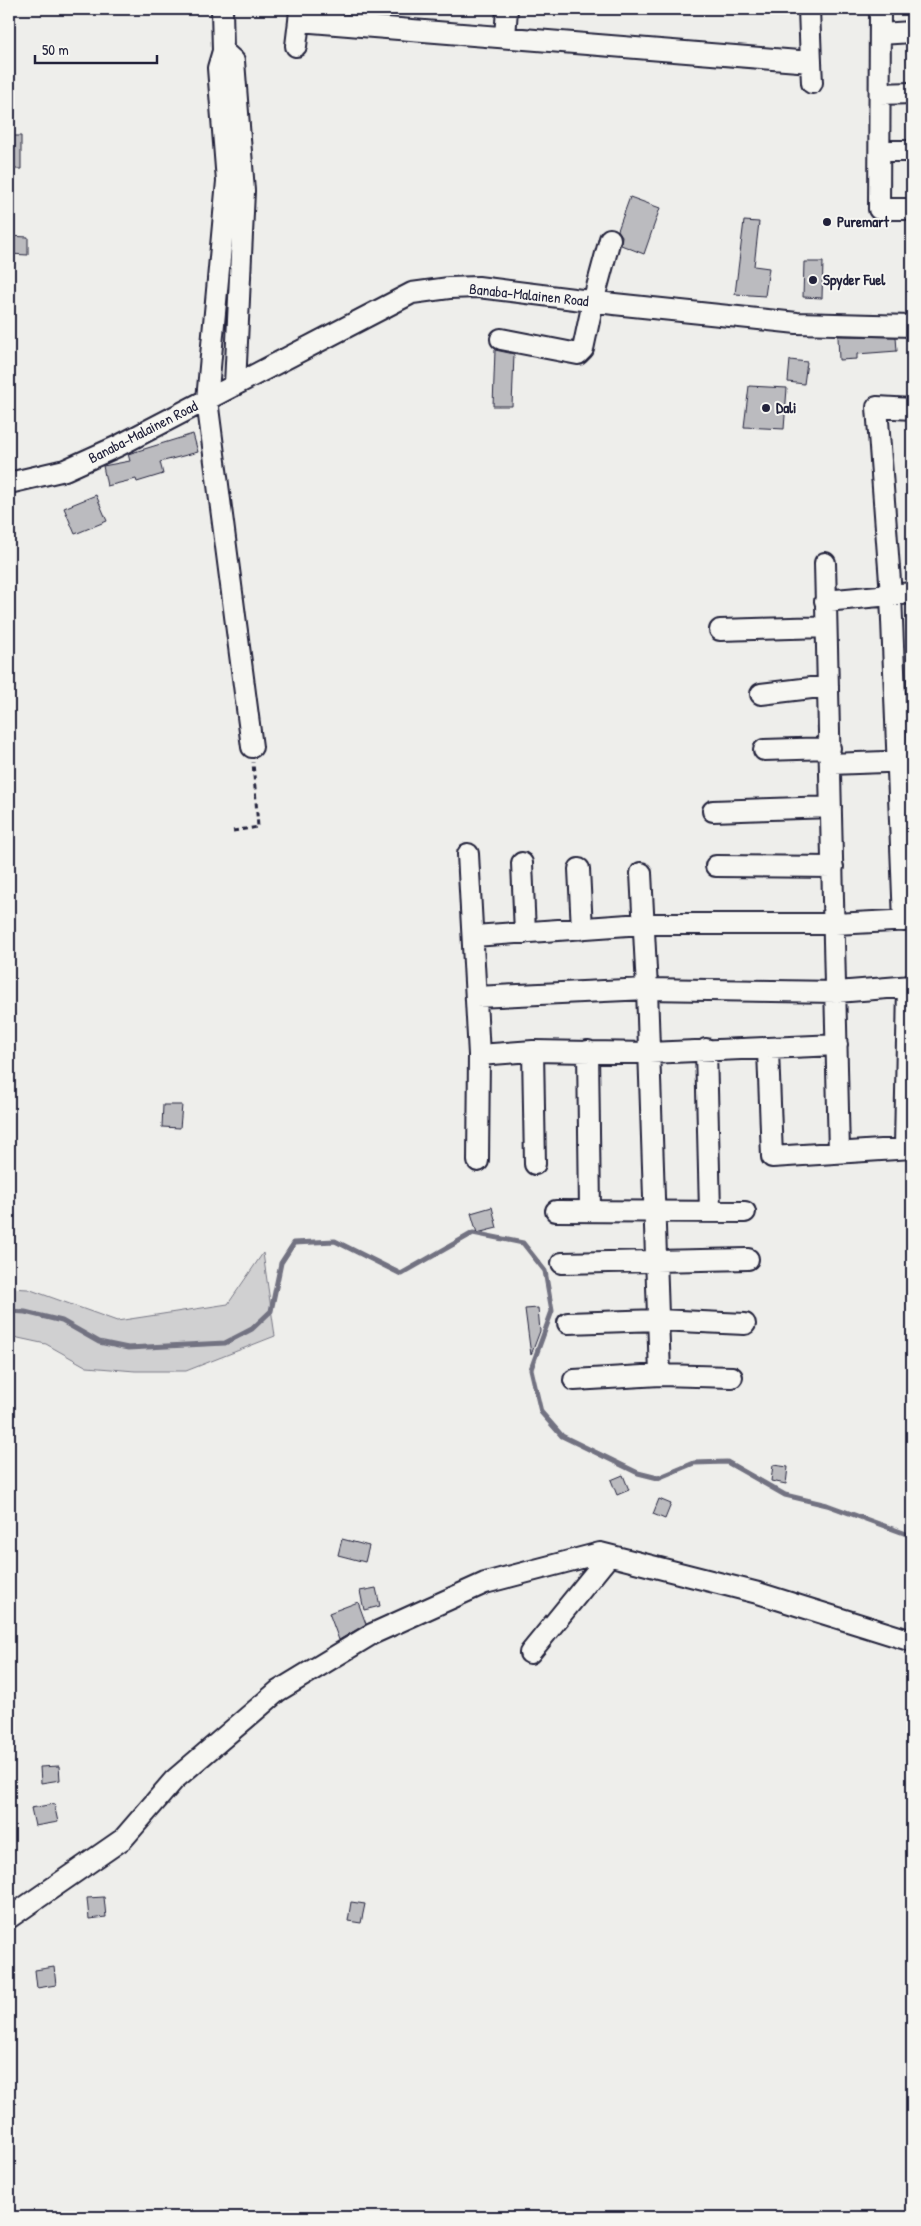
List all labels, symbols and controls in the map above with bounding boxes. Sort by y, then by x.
scale bar [35,32,158,64]
text: 50 m [42,39,69,60]
place label: Puremart [837,211,890,232]
marker: Puremart [821,216,833,228]
place label: Spyder Fuel [823,269,886,291]
marker: Spyder Fuel [807,274,819,286]
street label: Banaba-Malainen Road [468,278,590,311]
street label: Banaba-Malainen Road [85,395,201,468]
place label: Dali [776,397,796,418]
marker: Dali [760,402,772,414]

